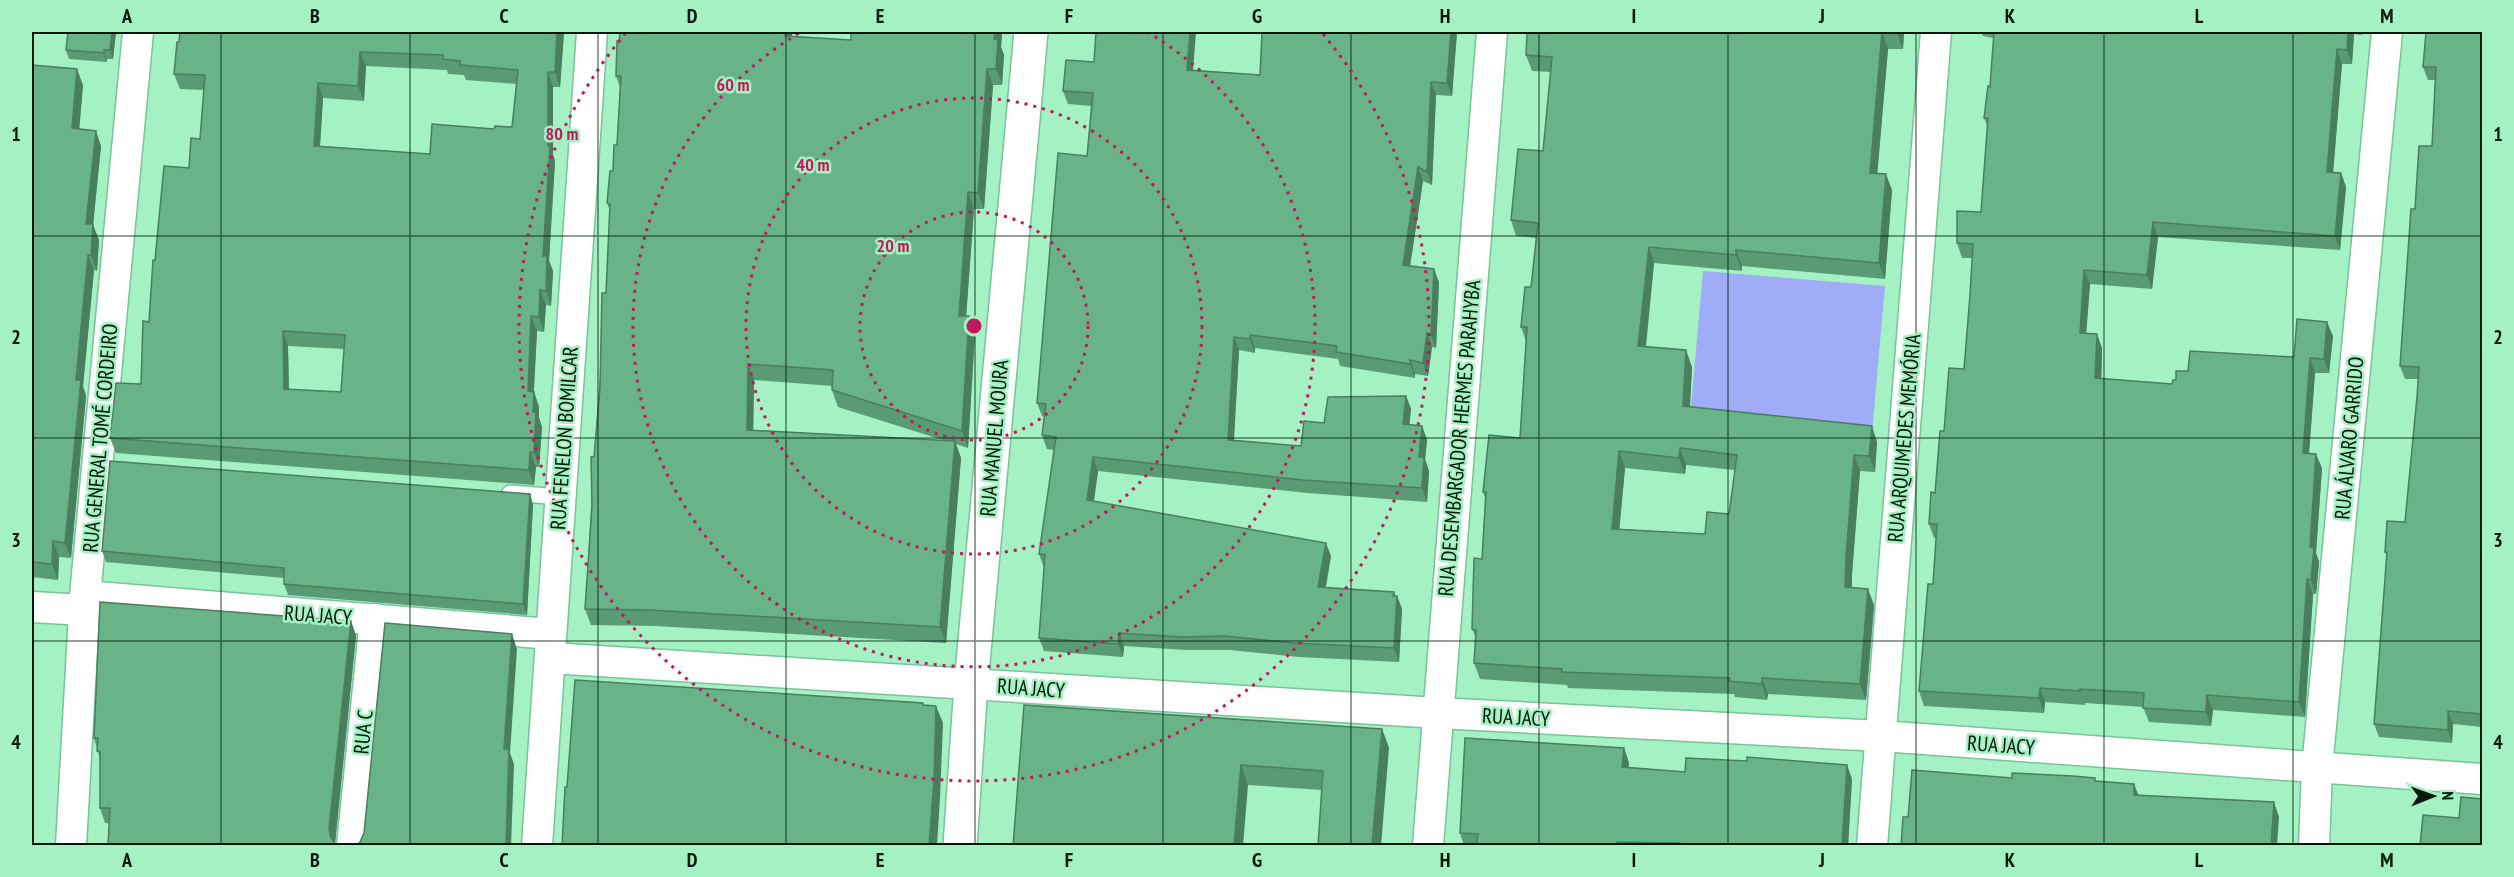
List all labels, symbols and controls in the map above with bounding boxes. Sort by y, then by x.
text: A [121,3,133,29]
text: B [310,3,320,29]
text: C [499,3,509,29]
text: D [687,3,698,29]
text: E [876,3,884,29]
text: F [1065,3,1073,29]
text: G [1252,3,1262,29]
text: H [1440,3,1450,29]
text: I [1632,3,1636,29]
text: J [1818,3,1825,29]
text: K [2005,3,2016,29]
text: L [2195,3,2204,29]
text: M [2380,3,2394,29]
text: 60 m [717,73,749,96]
text: 1 [11,121,21,147]
text: 1 [2493,121,2503,147]
text: 80 m [546,122,578,145]
text: 40 m [797,153,829,176]
text: 20 m [877,234,909,257]
street label: RUA DESEMBARGADOR HERMES PARAHYBA [1432,279,1486,597]
centre of rings [964,316,984,336]
street label: RUA GENERAL TOMÉ CORDEIRO [77,323,123,553]
text: 2 [11,324,21,350]
text: 2 [2493,324,2503,350]
street label: RUA ARQUIMEDES MEMÓRIA [1881,333,1927,543]
street label: RUA FENELON BOMILCAR [544,345,584,531]
street label: RUA ÁLVARO GARRIDO [2328,356,2370,520]
street label: RUA MANUEL MOURA [974,359,1014,517]
text: 3 [11,527,21,553]
text: 3 [2493,527,2503,553]
street label: RUA JACY [283,599,353,631]
street label: RUA JACY [996,672,1066,704]
street label: RUA JACY [1481,702,1551,732]
street label: RUA C [347,708,379,755]
text: 4 [11,729,21,755]
street label: RUA JACY [1966,729,2036,761]
text: 4 [2493,729,2503,755]
north arrow [2403,766,2463,826]
text: N [2438,791,2458,800]
text: A [121,847,133,873]
text: B [310,847,320,873]
text: C [499,847,509,873]
text: D [687,847,698,873]
text: E [876,847,884,873]
text: F [1065,847,1073,873]
text: G [1252,847,1262,873]
text: H [1440,847,1450,873]
text: I [1632,847,1636,873]
text: J [1818,847,1825,873]
text: K [2005,847,2016,873]
text: L [2195,847,2204,873]
text: M [2380,847,2394,873]

